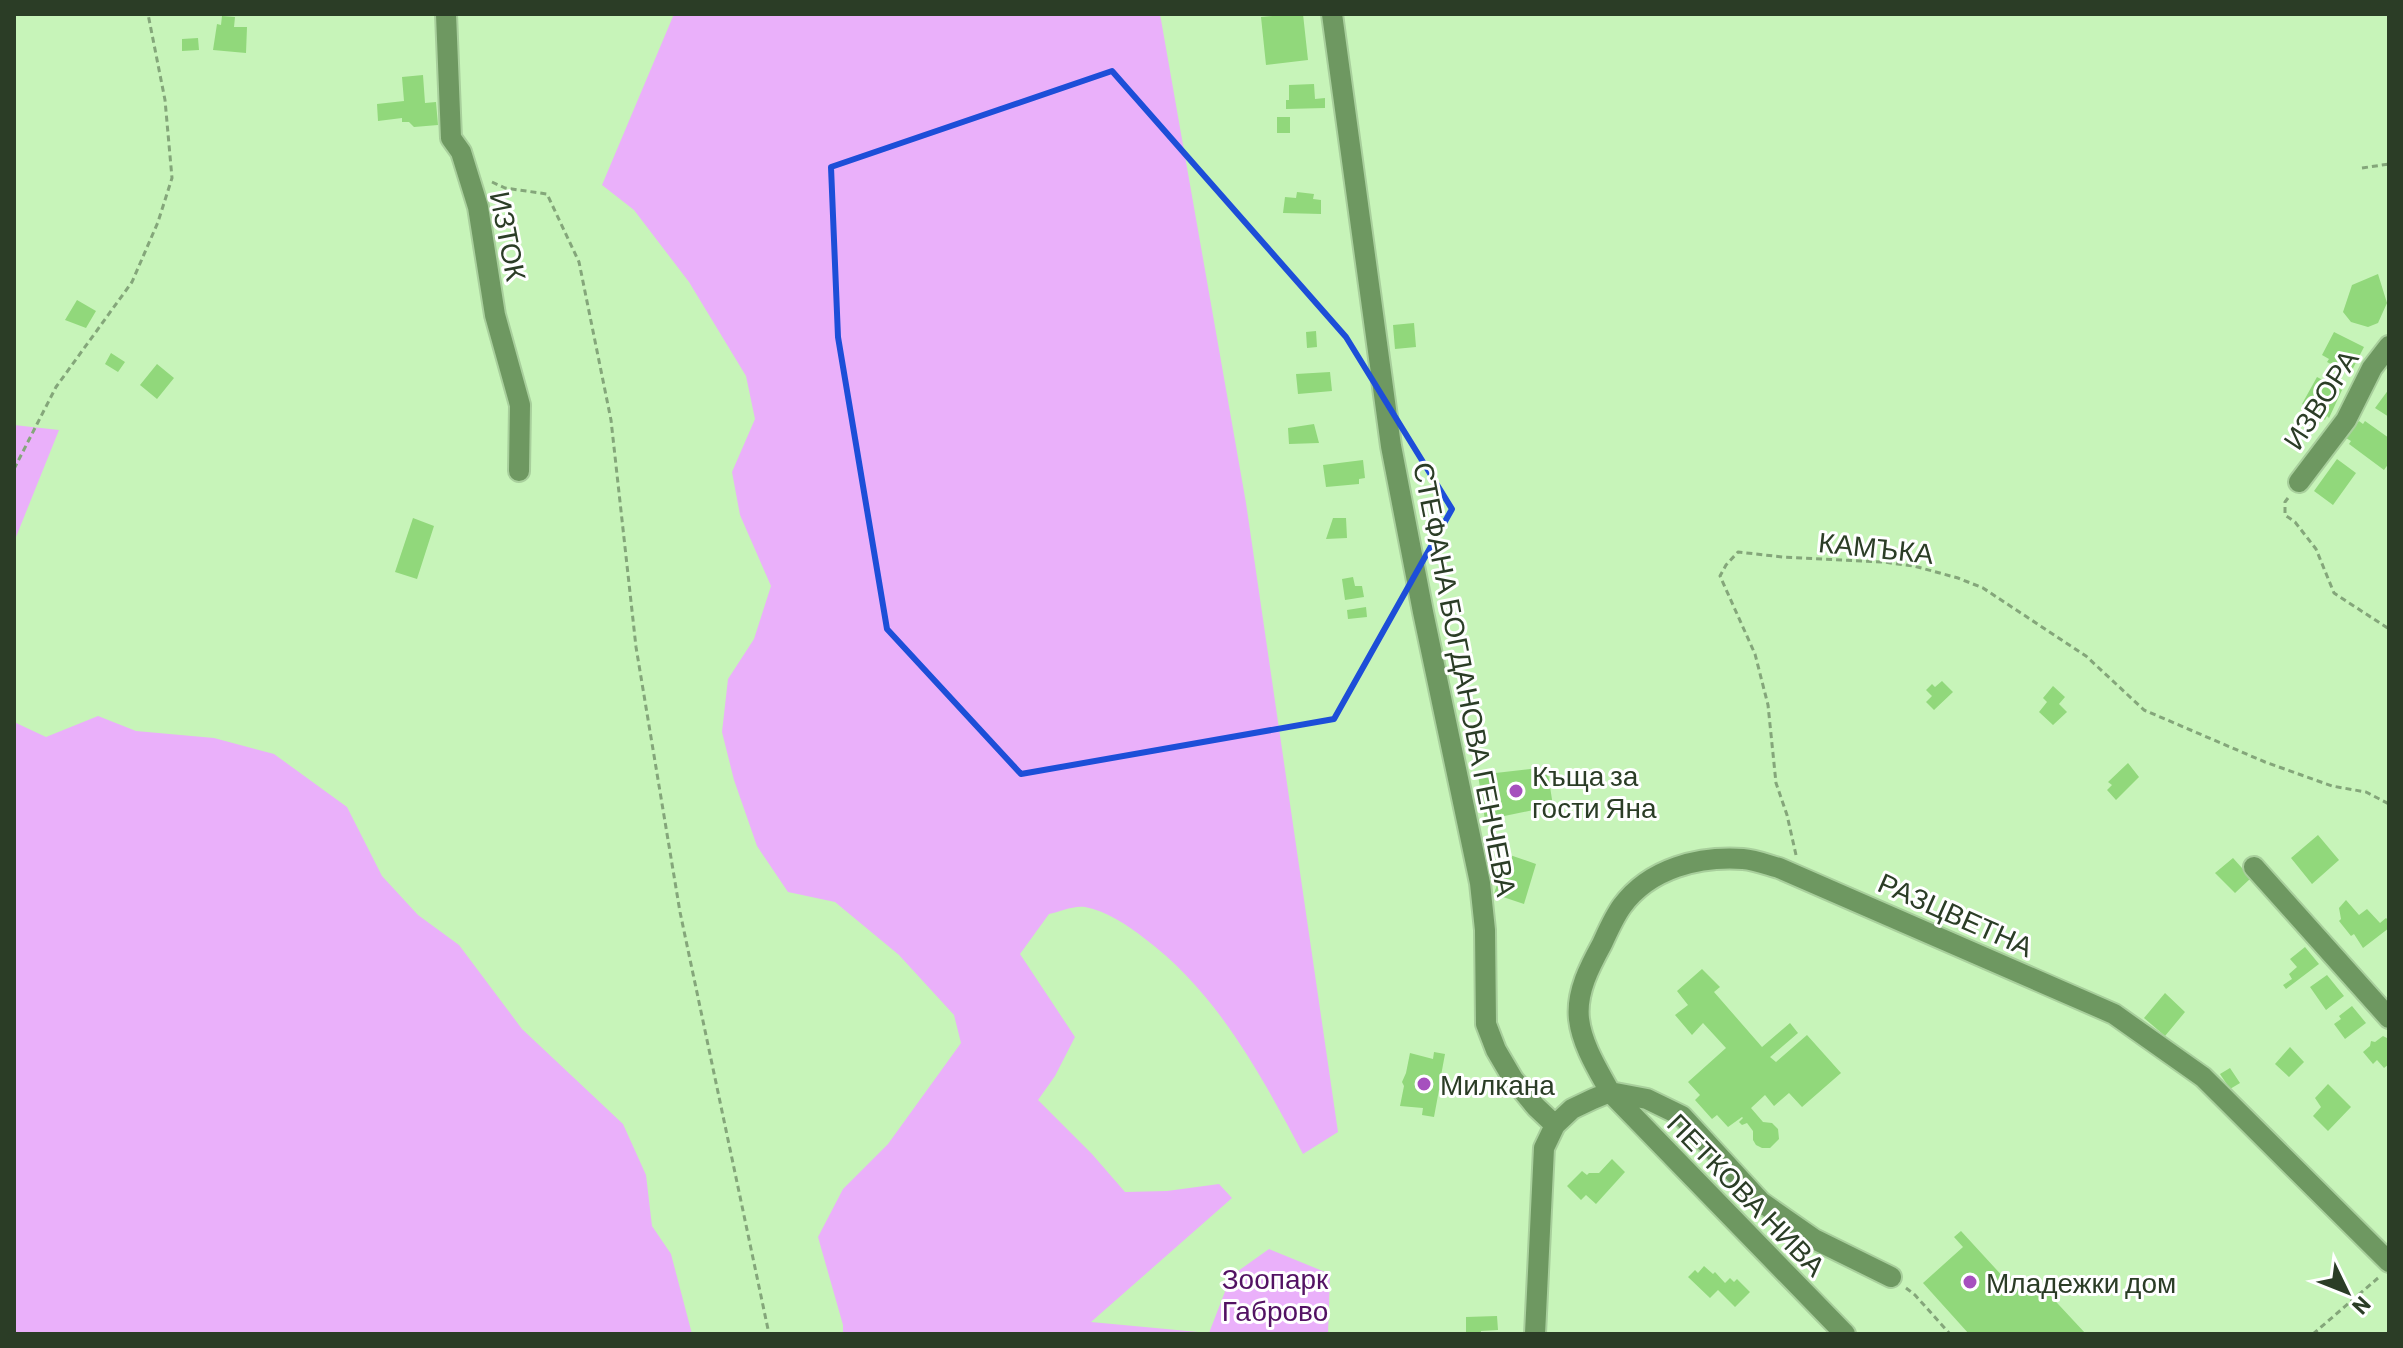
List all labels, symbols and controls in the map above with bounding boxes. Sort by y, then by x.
street label: ИЗТОК [484,188,534,284]
street label: ИЗВОРА [2275,342,2365,455]
street label: СТЕФАНА БОГДАНОВА ГЕНЧЕВА [1407,459,1525,899]
street label: КАМЪКА [1817,524,1936,570]
place label: Къща за гости Яна [1532,758,1657,824]
marker: Къща за гости Яна [1507,782,1525,800]
street label: РАЗЦВЕТНА [1873,865,2039,963]
place label: Милкана [1440,1067,1555,1101]
marker: Милкана [1415,1075,1433,1093]
street label: ПЕТКОВА НИВА [1661,1106,1833,1282]
north arrow [2307,1252,2387,1332]
park label: Зоопарк Габрово [1222,1261,1329,1327]
place label: Младежки дом [1986,1265,2176,1299]
marker: Младежки дом [1961,1273,1979,1291]
text: N [2348,1292,2377,1321]

